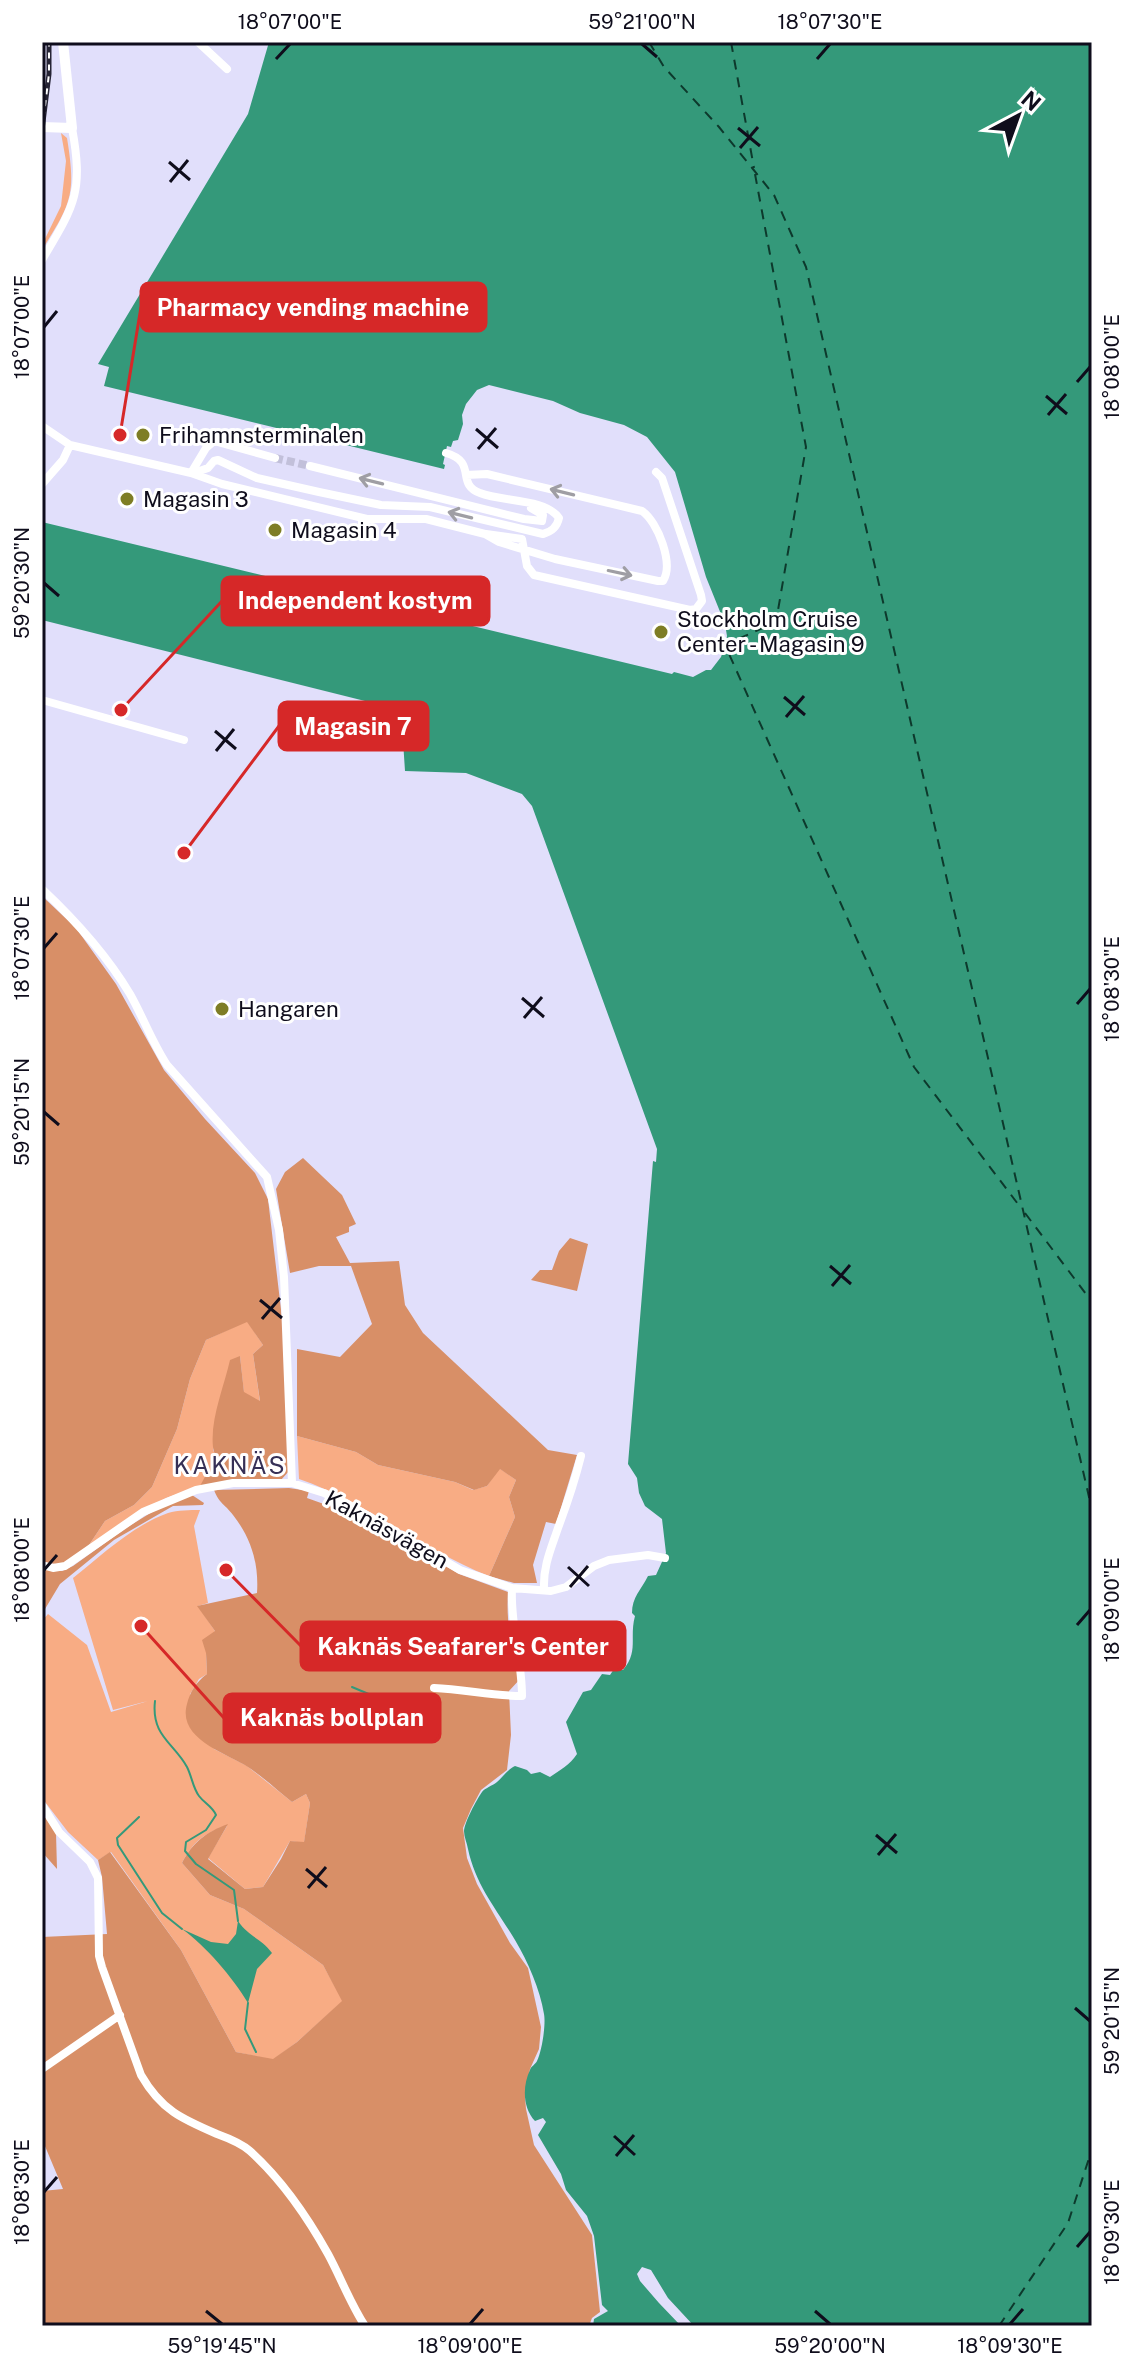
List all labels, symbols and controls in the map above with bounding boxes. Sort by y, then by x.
text: 18°07'00"E [238,10,342,34]
text: 59°21'00"N [588,10,696,34]
text: 18°07'30"E [778,10,882,34]
north arrow [978,76,1058,156]
text: N [1016,85,1046,116]
text: 18°07'00"E [10,275,34,379]
callout: Pharmacy vending machine [141,283,486,331]
text: Pharmacy vending machine [157,293,469,321]
text: 18°08'00"E [1100,314,1124,420]
place label: Frihamnsterminalen [159,422,364,448]
marker: Frihamnsterminalen [134,426,152,444]
one-way arrow [359,473,384,488]
one-way arrow [549,484,575,499]
place label: Magasin 3 [143,486,249,512]
marker: Magasin 3 [118,490,136,508]
one-way arrow [448,506,474,521]
place label: Magasin 4 [291,517,397,543]
marker: Magasin 4 [266,521,284,539]
text: 59°20'30"N [10,527,34,639]
one-way arrow [607,566,632,581]
callout: Independent kostym [222,577,489,625]
text: Independent kostym [238,586,472,614]
place label: Stockholm Cruise Center - Magasin 9 [677,606,865,657]
marker: Stockholm Cruise Center - Magasin 9 [652,623,670,641]
callout: Magasin 7 [279,702,428,750]
text: Magasin 7 [294,712,412,740]
text: 18°07'30"E [10,896,34,1000]
text: 18°08'30"E [1100,936,1124,1042]
place label: Hangaren [238,996,339,1022]
marker: Hangaren [213,1000,231,1018]
text: 59°20'15"N [10,1058,34,1166]
district label: KAKNÄS [174,1451,286,1479]
street label: Kaknäsvägen [321,1485,453,1573]
text: 18°08'00"E [10,1517,34,1623]
text: 18°09'00"E [1100,1557,1124,1663]
callout: Kaknäs Seafarer's Center [301,1622,625,1670]
text: Kaknäs Seafarer's Center [317,1632,609,1660]
callout: Kaknäs bollplan [224,1694,440,1742]
text: Kaknäs bollplan [240,1703,424,1731]
text: 59°20'15"N [1100,1967,1124,2075]
text: 18°08'30"E [10,2139,34,2245]
text: 18°09'30"E [1100,2179,1124,2285]
text: 59°19'45"N [168,2334,276,2358]
text: 18°09'00"E [417,2334,523,2358]
text: 59°20'00"N [774,2334,886,2358]
text: 18°09'30"E [957,2334,1063,2358]

